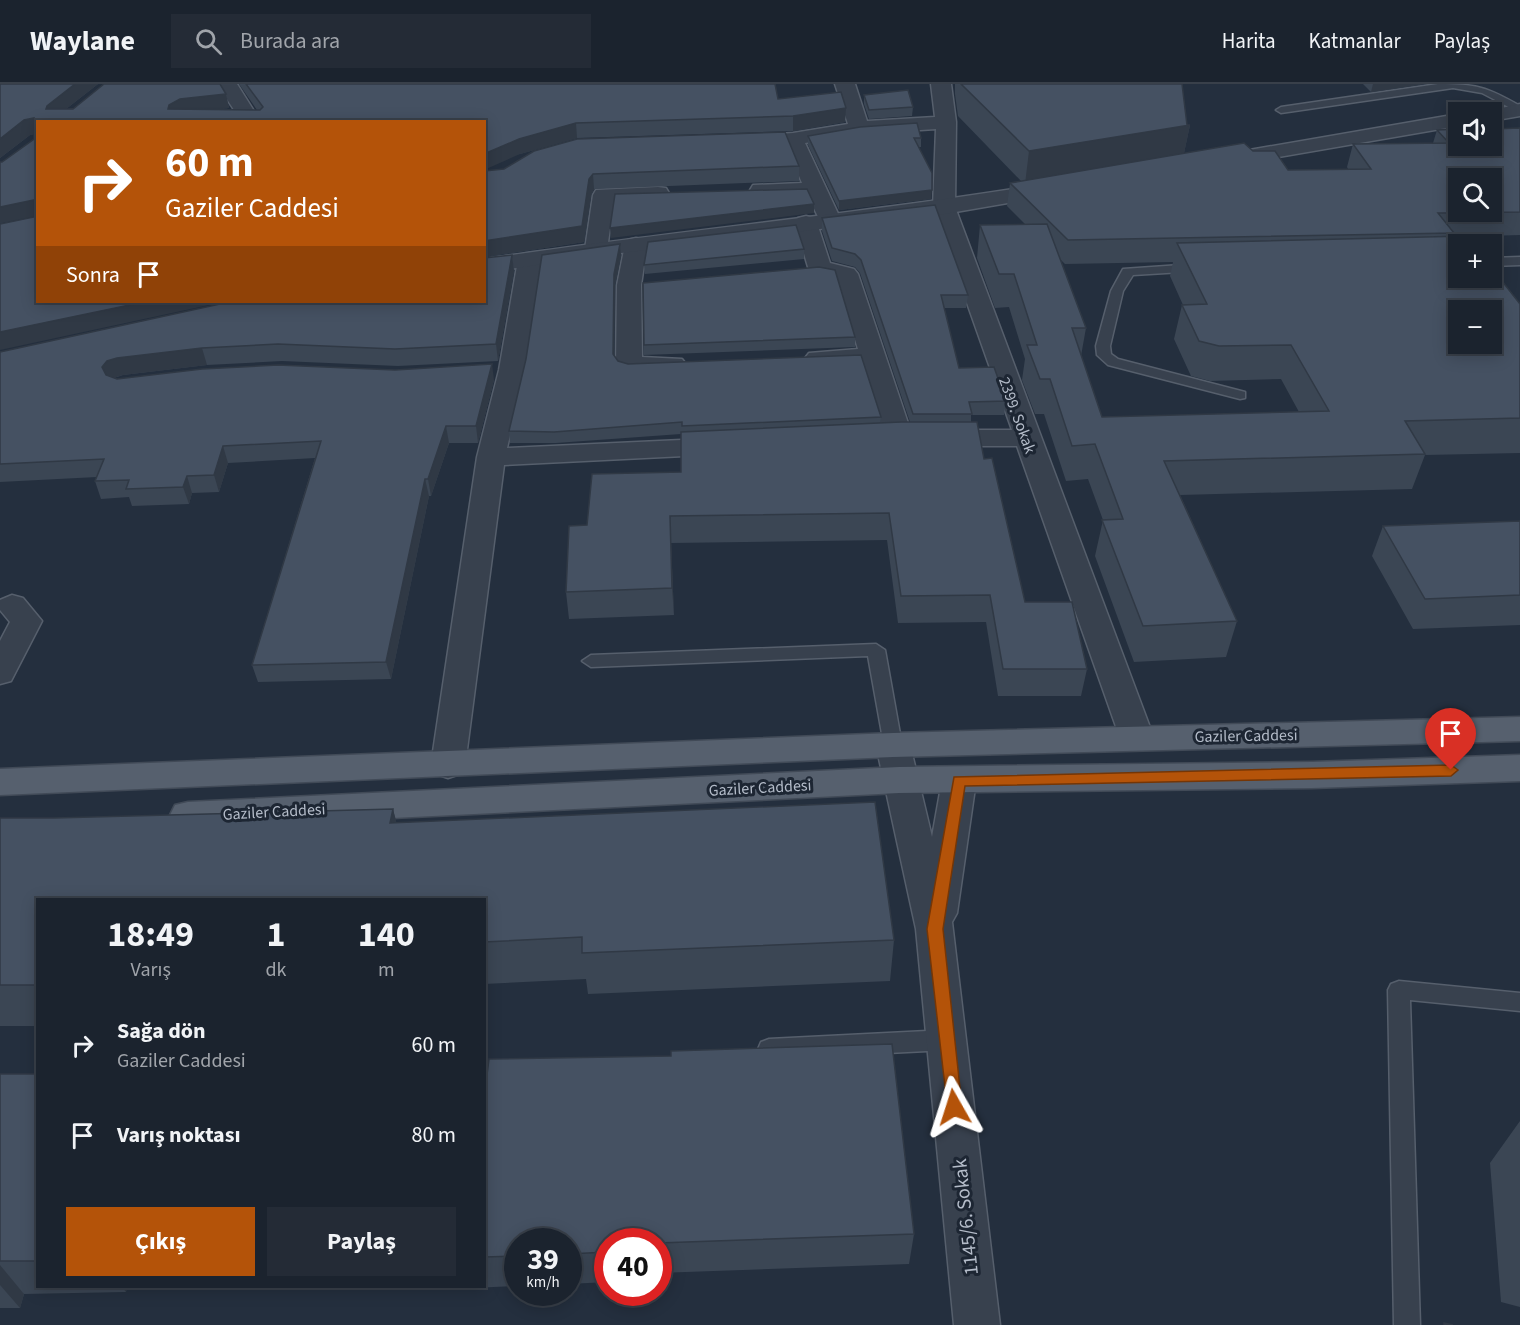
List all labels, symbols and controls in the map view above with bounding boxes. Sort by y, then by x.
search box [171,14,591,68]
text: Waylane [30,21,135,61]
icon: search [192,25,225,58]
text: Burada ara [240,25,340,57]
text: Harita [1222,26,1276,56]
text: Katmanlar [1309,26,1401,56]
text: Paylaş [1434,26,1490,56]
map controls [1448,102,1502,354]
button: sound [1448,102,1502,156]
text: 60 m [165,133,254,193]
icon: right [66,144,144,222]
button: search [1448,168,1502,222]
text: Gaziler Caddesi [165,189,339,228]
button: + [1448,234,1502,288]
icon: arrive [132,258,165,291]
text: Sonra [66,259,120,291]
button: − [1448,300,1502,354]
street label: 2399. Sokak [993,374,1041,457]
pin [1425,708,1476,770]
icon: arrive [1434,717,1467,750]
street label: Gaziler Caddesi [1194,724,1298,748]
street label: Gaziler Caddesi [708,774,812,802]
street label: Gaziler Caddesi [222,798,326,826]
text: 18:49 [107,909,194,960]
text: 1 [266,909,285,960]
text: 140 [358,909,415,960]
text: Varış [131,956,171,984]
text: dk [265,956,286,984]
text: m [378,956,395,984]
text: Sağa dön [117,1015,206,1047]
icon: right [66,1029,99,1062]
text: 60 m [411,1029,456,1061]
text: Gaziler Caddesi [117,1047,246,1075]
position arrow [922,1075,986,1139]
icon: arrive [66,1119,99,1152]
text: Varış noktası [117,1119,241,1151]
text: 80 m [411,1119,456,1151]
street label: 1145/6. Sokak [946,1157,986,1276]
button: Çıkış [66,1207,255,1276]
button: Paylaş [267,1207,456,1276]
speed limit sign: 40 [594,1228,672,1306]
text: 39 [527,1238,559,1281]
text: km/h [526,1272,560,1293]

